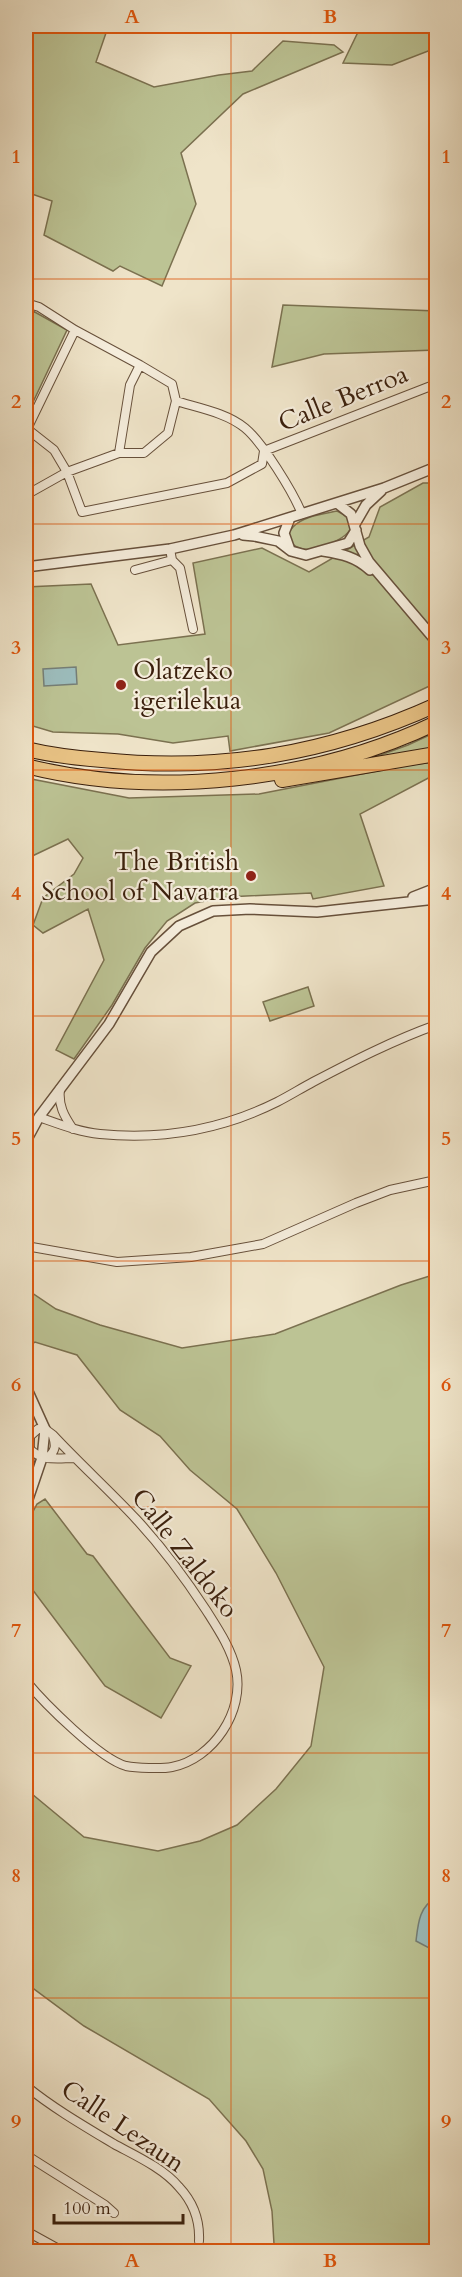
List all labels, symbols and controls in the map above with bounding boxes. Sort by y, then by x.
text: A [124,3,140,30]
text: B [323,3,337,30]
text: 1 [11,143,21,170]
text: 1 [441,143,451,170]
street label: Calle Berroa [273,356,413,440]
text: 2 [11,388,21,415]
text: 2 [441,388,451,415]
text: 3 [11,634,21,661]
text: 3 [441,634,451,661]
place label: Olatzeko igerilekua [133,653,241,718]
marker: Olatzeko igerilekua [114,678,128,692]
place label: The British School of Navarra [41,844,239,909]
marker: The British School of Navarra [244,869,258,883]
text: 4 [11,880,21,907]
text: 4 [441,880,451,907]
text: 5 [11,1125,21,1152]
text: 5 [441,1125,451,1152]
text: 6 [11,1371,21,1398]
text: 6 [441,1371,451,1398]
street label: Calle Zaldoko [123,1481,247,1625]
text: 7 [11,1617,21,1644]
text: 7 [441,1617,451,1644]
text: 8 [11,1862,21,1889]
text: 8 [441,1862,451,1889]
street label: Calle Lezaun [54,2072,192,2180]
text: 9 [11,2108,21,2135]
text: 9 [441,2108,451,2135]
scale bar [54,2187,183,2225]
text: 100 m [63,2196,111,2221]
text: A [124,2247,140,2274]
text: B [323,2247,337,2274]

